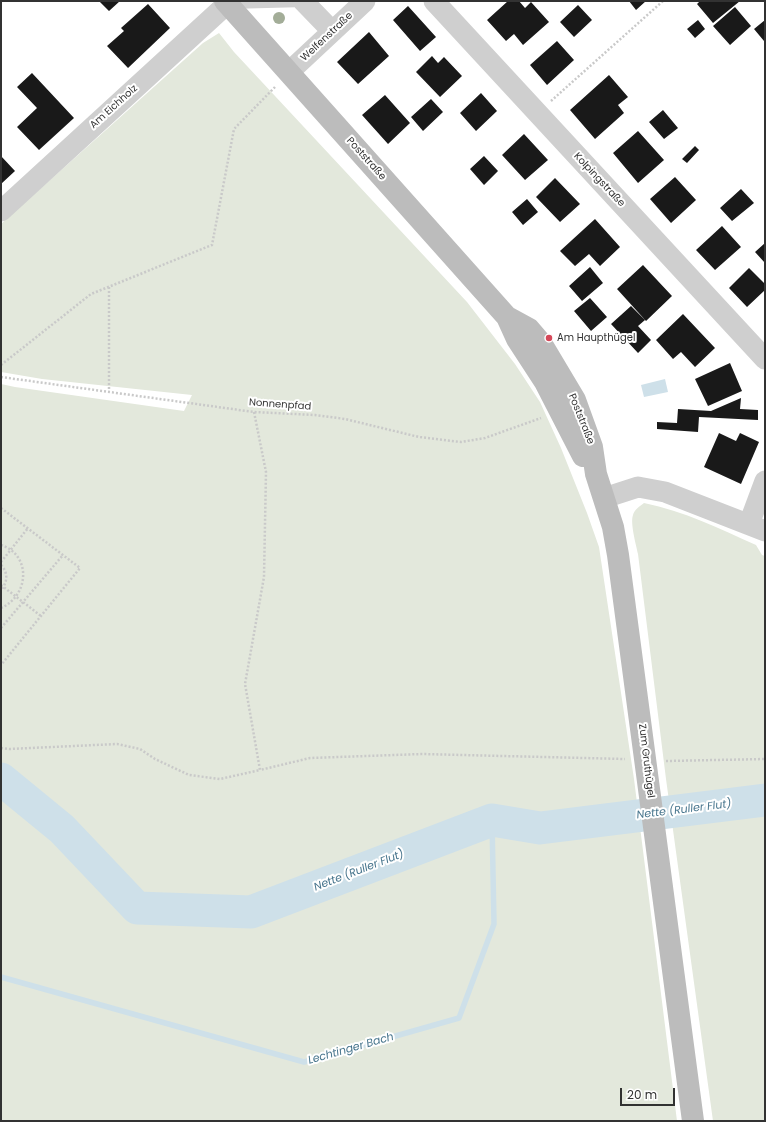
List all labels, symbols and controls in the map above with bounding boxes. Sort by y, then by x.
street label: Welfenstraße [299,10,355,64]
street label: Am Eichholz [88,83,140,131]
street label: Poststraße [344,135,388,183]
street label: Kolpingstraße [571,150,627,210]
place label: Am Haupthügel [557,332,635,344]
marker: Am Haupthügel [544,333,554,343]
street label: Poststraße [565,392,597,446]
street label: Nonnenpfad [248,397,312,413]
street label: Zum Gruthügel [636,723,656,799]
water label: Nette (Ruller Flut) [636,798,732,822]
water label: Nette (Ruller Flut) [312,848,406,894]
water label: Lechtinger Bach [307,1030,395,1068]
scale bar [622,1080,677,1106]
text: 20 m [627,1086,657,1103]

